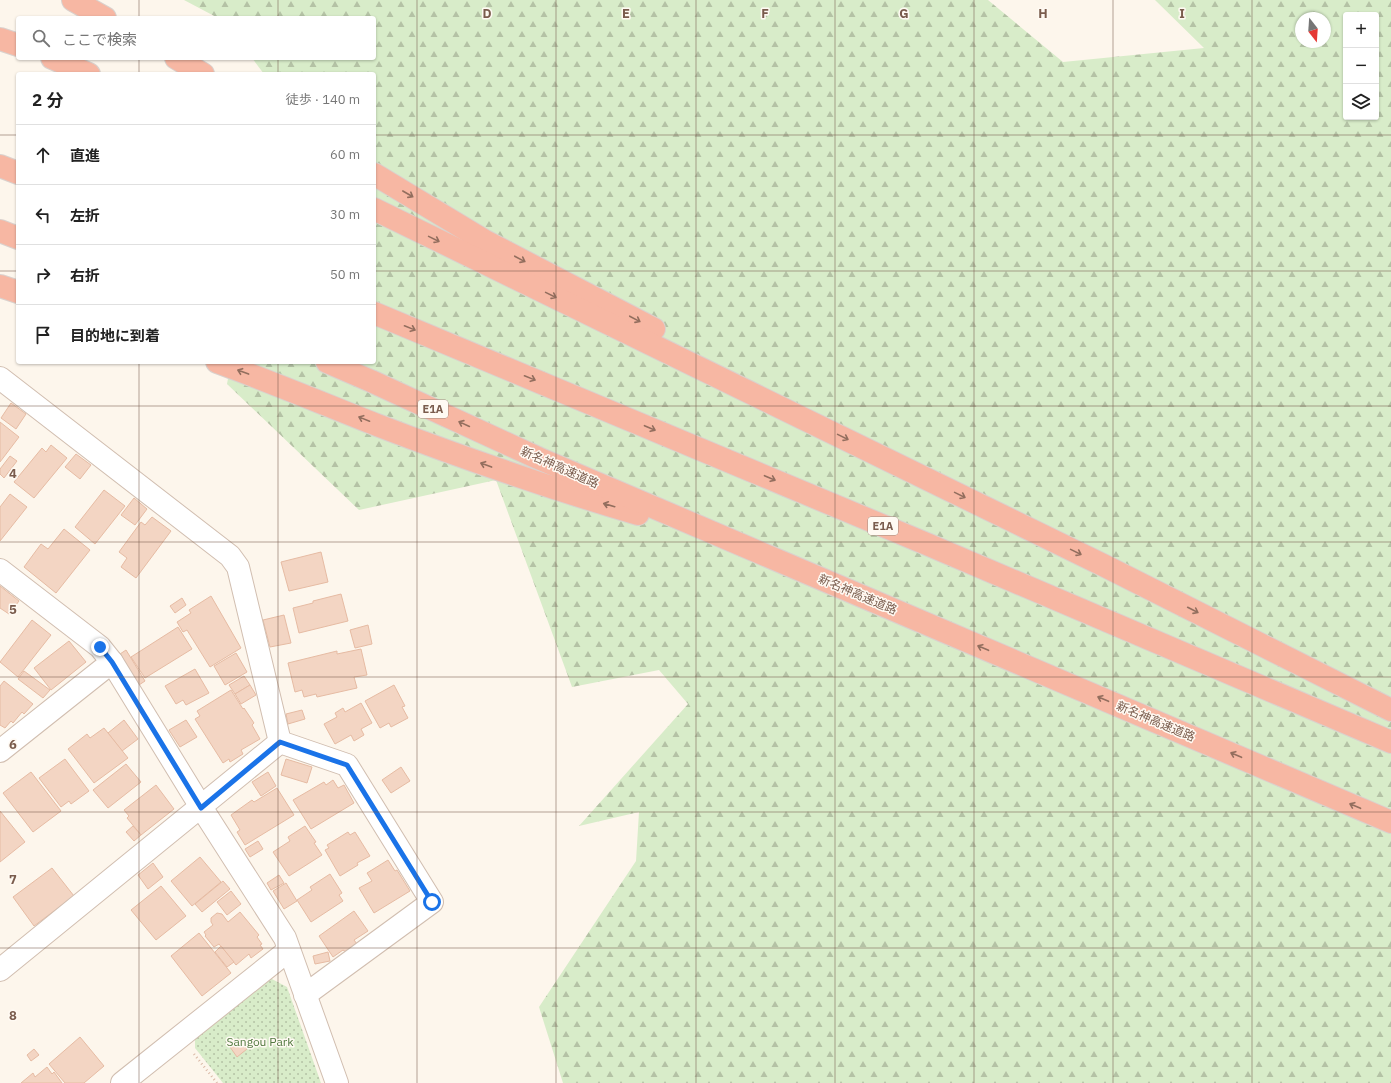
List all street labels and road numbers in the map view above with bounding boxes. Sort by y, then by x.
road number: E1A [418,400,448,418]
street label: 新名神高速道路 [519,443,601,491]
road number: E1A [868,517,898,535]
street label: 新名神高速道路 [816,571,900,617]
street label: 新名神高速道路 [1114,698,1198,744]

